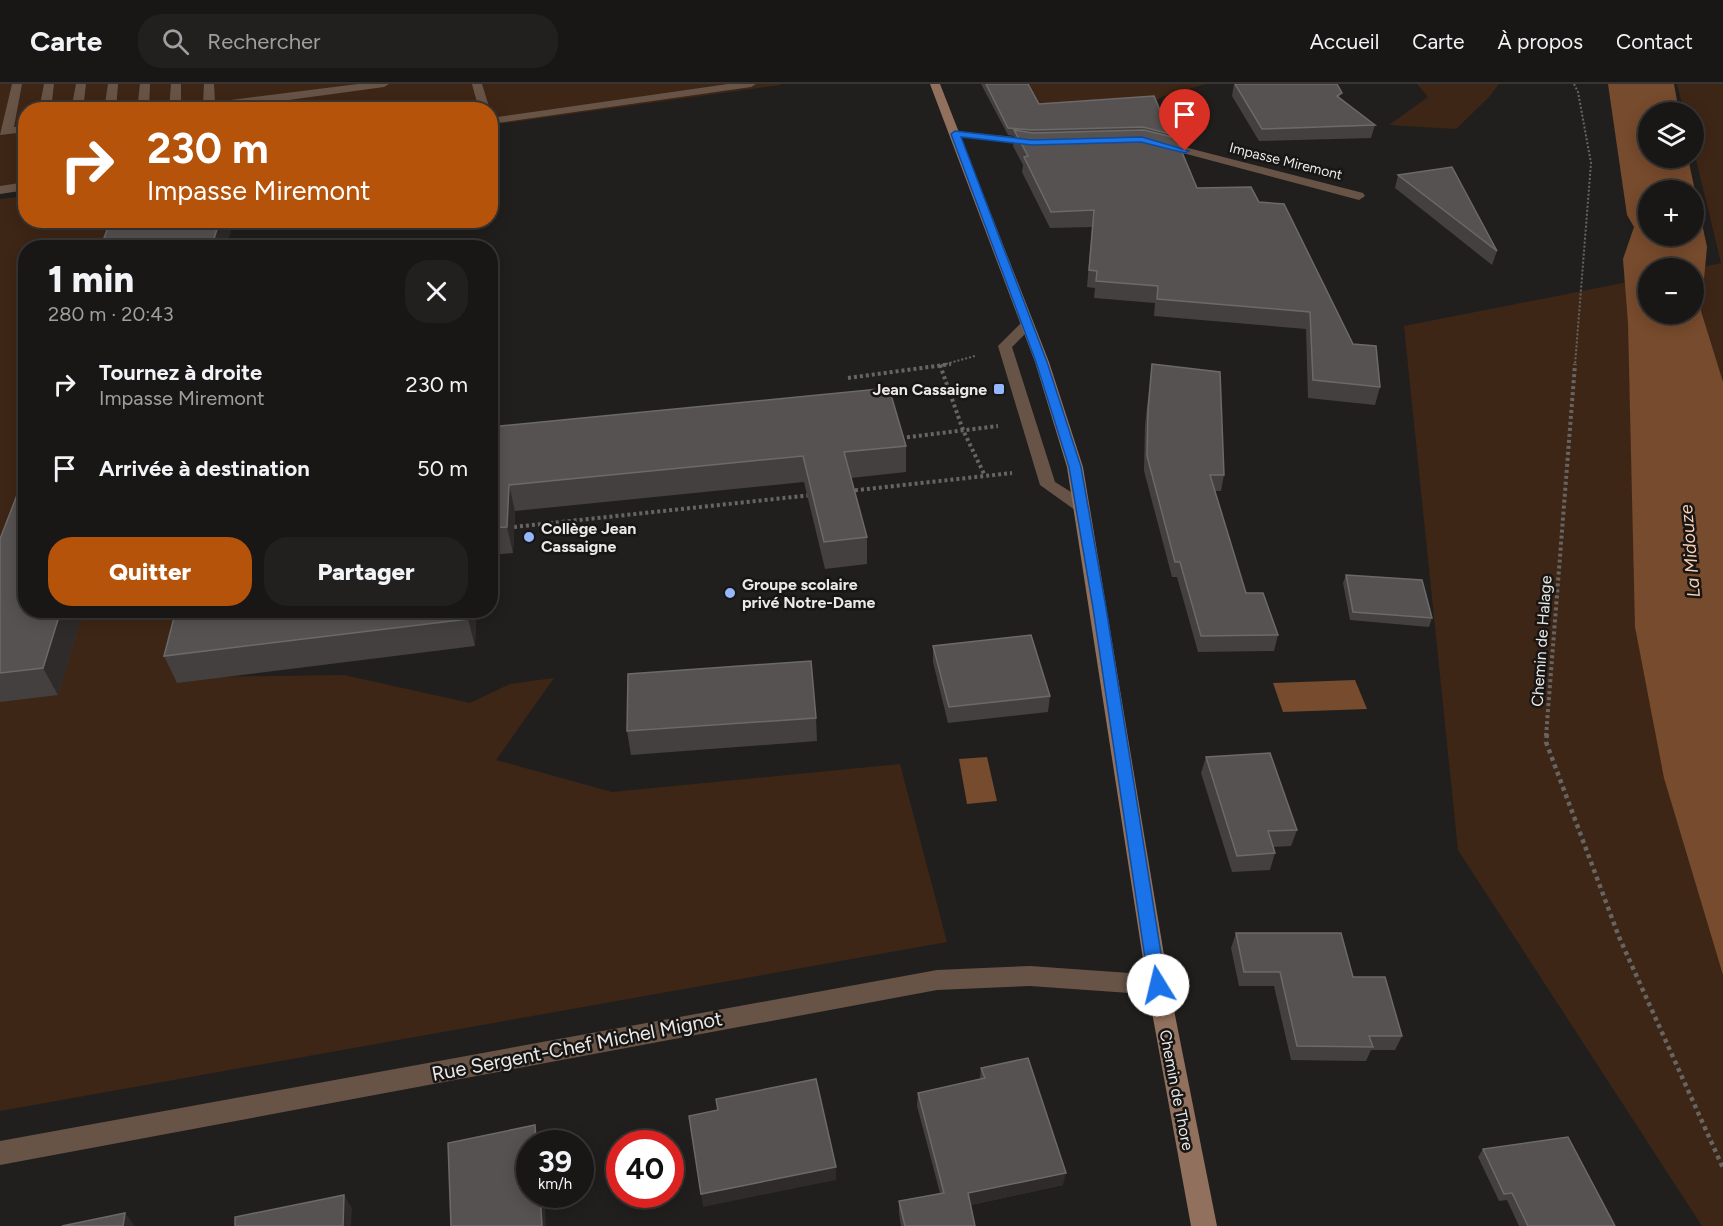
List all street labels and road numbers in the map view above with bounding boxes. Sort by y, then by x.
street label: Impasse Miremont [1228,139,1344,184]
street label: Chemin de Halage [1527,575,1556,707]
street label: Rue Sergent-Chef Michel Mignot [430,1006,724,1086]
street label: Chemin de Thore [1155,1028,1198,1152]

